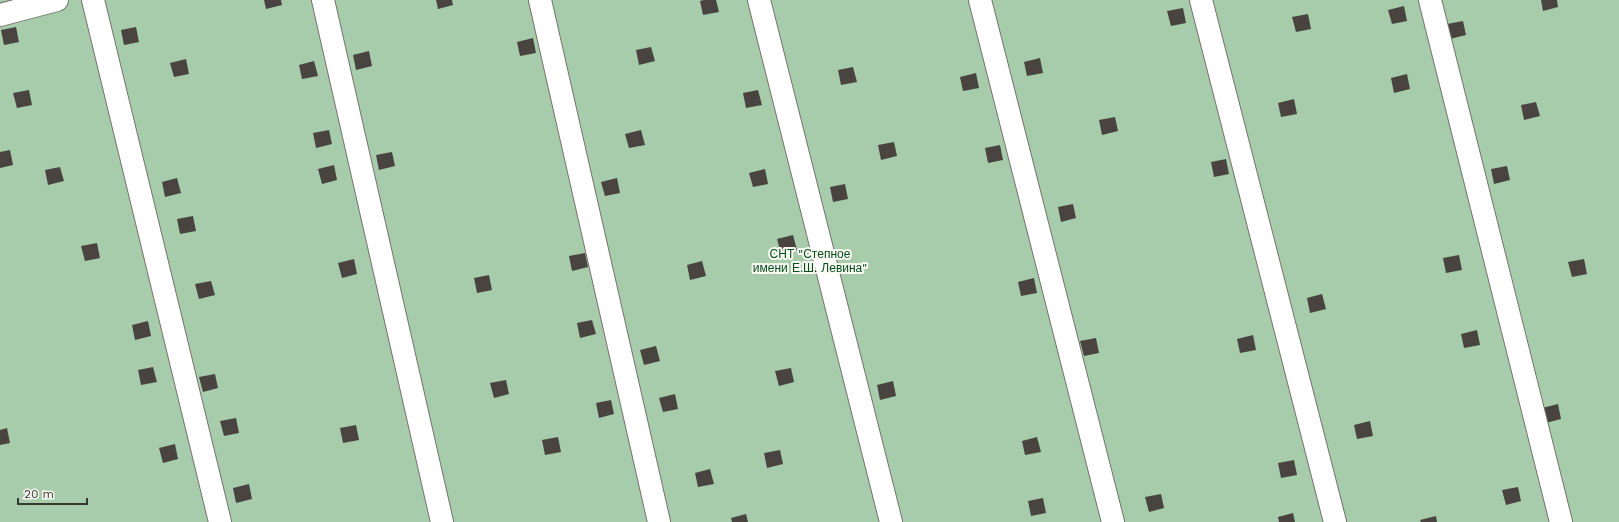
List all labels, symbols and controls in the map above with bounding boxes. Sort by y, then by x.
park label: СНТ "Степное имени Е.Ш. Левина" [753,247,867,275]
scale bar [18,480,87,506]
text: 20 m [24,487,54,501]

